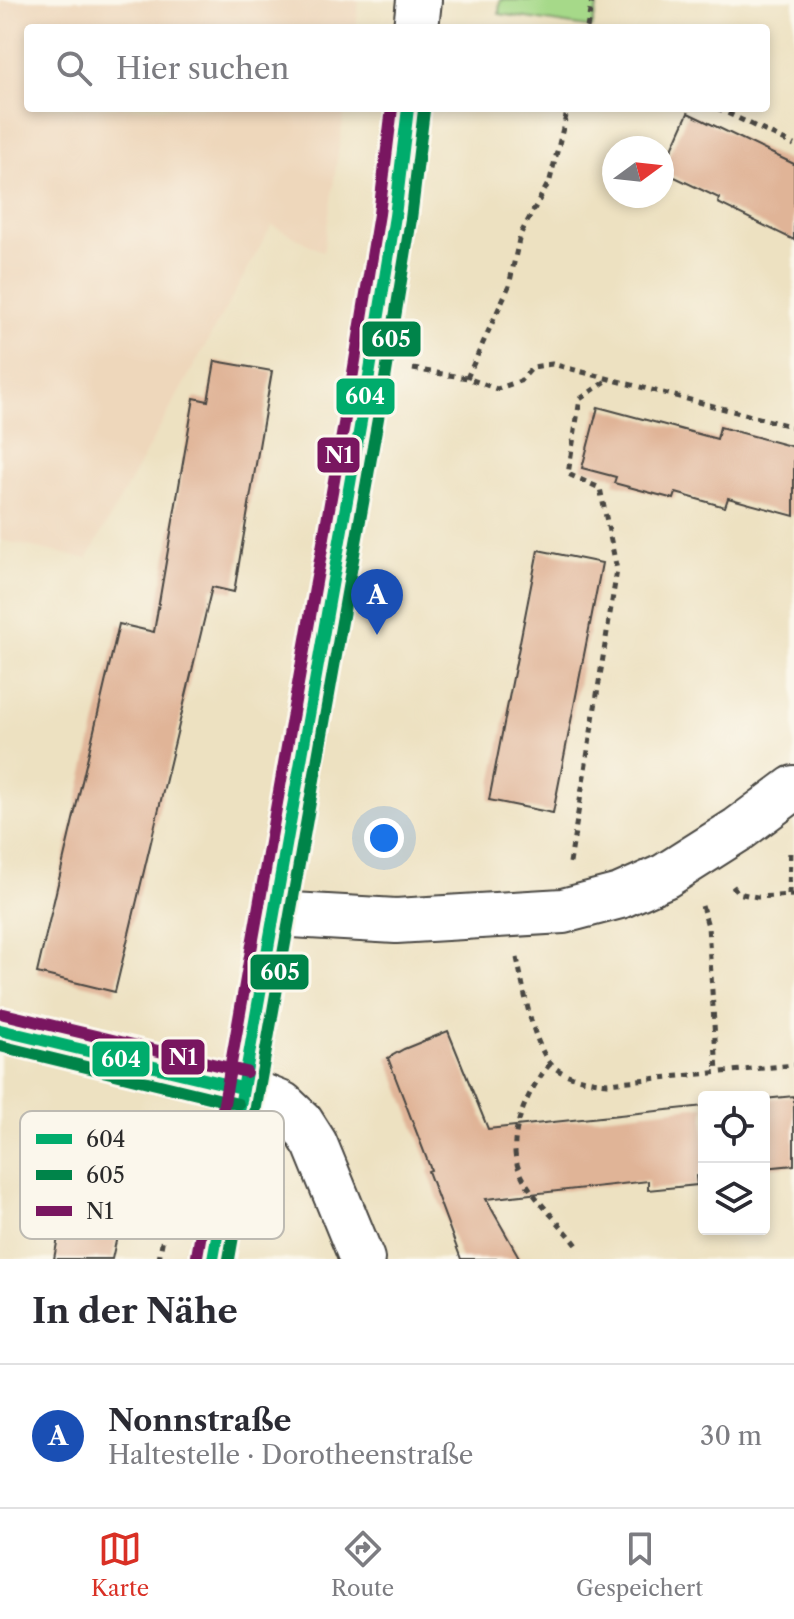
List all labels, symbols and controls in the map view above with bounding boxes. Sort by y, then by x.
search box [24,24,770,112]
icon: search [52,46,96,90]
text: Hier suchen [116,50,289,87]
north arrow [602,136,674,208]
line badge: 605 [361,320,422,358]
text: 605 [371,326,411,353]
line badge: 604 [335,377,396,416]
text: 604 [345,383,385,410]
line badge: N1 [316,436,361,474]
text: N1 [324,442,354,469]
pin: A [351,569,403,635]
your location [364,818,404,858]
line badge: 605 [249,953,310,991]
text: 605 [260,959,300,986]
line badge: N1 [160,1038,206,1076]
line badge: 604 [91,1040,151,1078]
text: N1 [168,1044,198,1071]
text: 604 [101,1046,141,1073]
map controls [698,1091,770,1235]
button: locate [698,1091,770,1163]
legend [20,1111,284,1239]
text: 604 [86,1126,126,1153]
text: 605 [86,1162,125,1189]
button: layers [698,1163,770,1235]
text: N1 [86,1198,113,1225]
text: In der Nähe [32,1290,238,1332]
text: Nonnstraße [108,1402,292,1439]
text: A [48,1420,68,1452]
text: 30 m [700,1420,762,1452]
text: Haltestelle · Dorotheenstraße [108,1439,473,1471]
tab: Karte [91,1527,149,1602]
tab: Route [331,1527,394,1602]
tab: Gespeichert [576,1527,703,1602]

